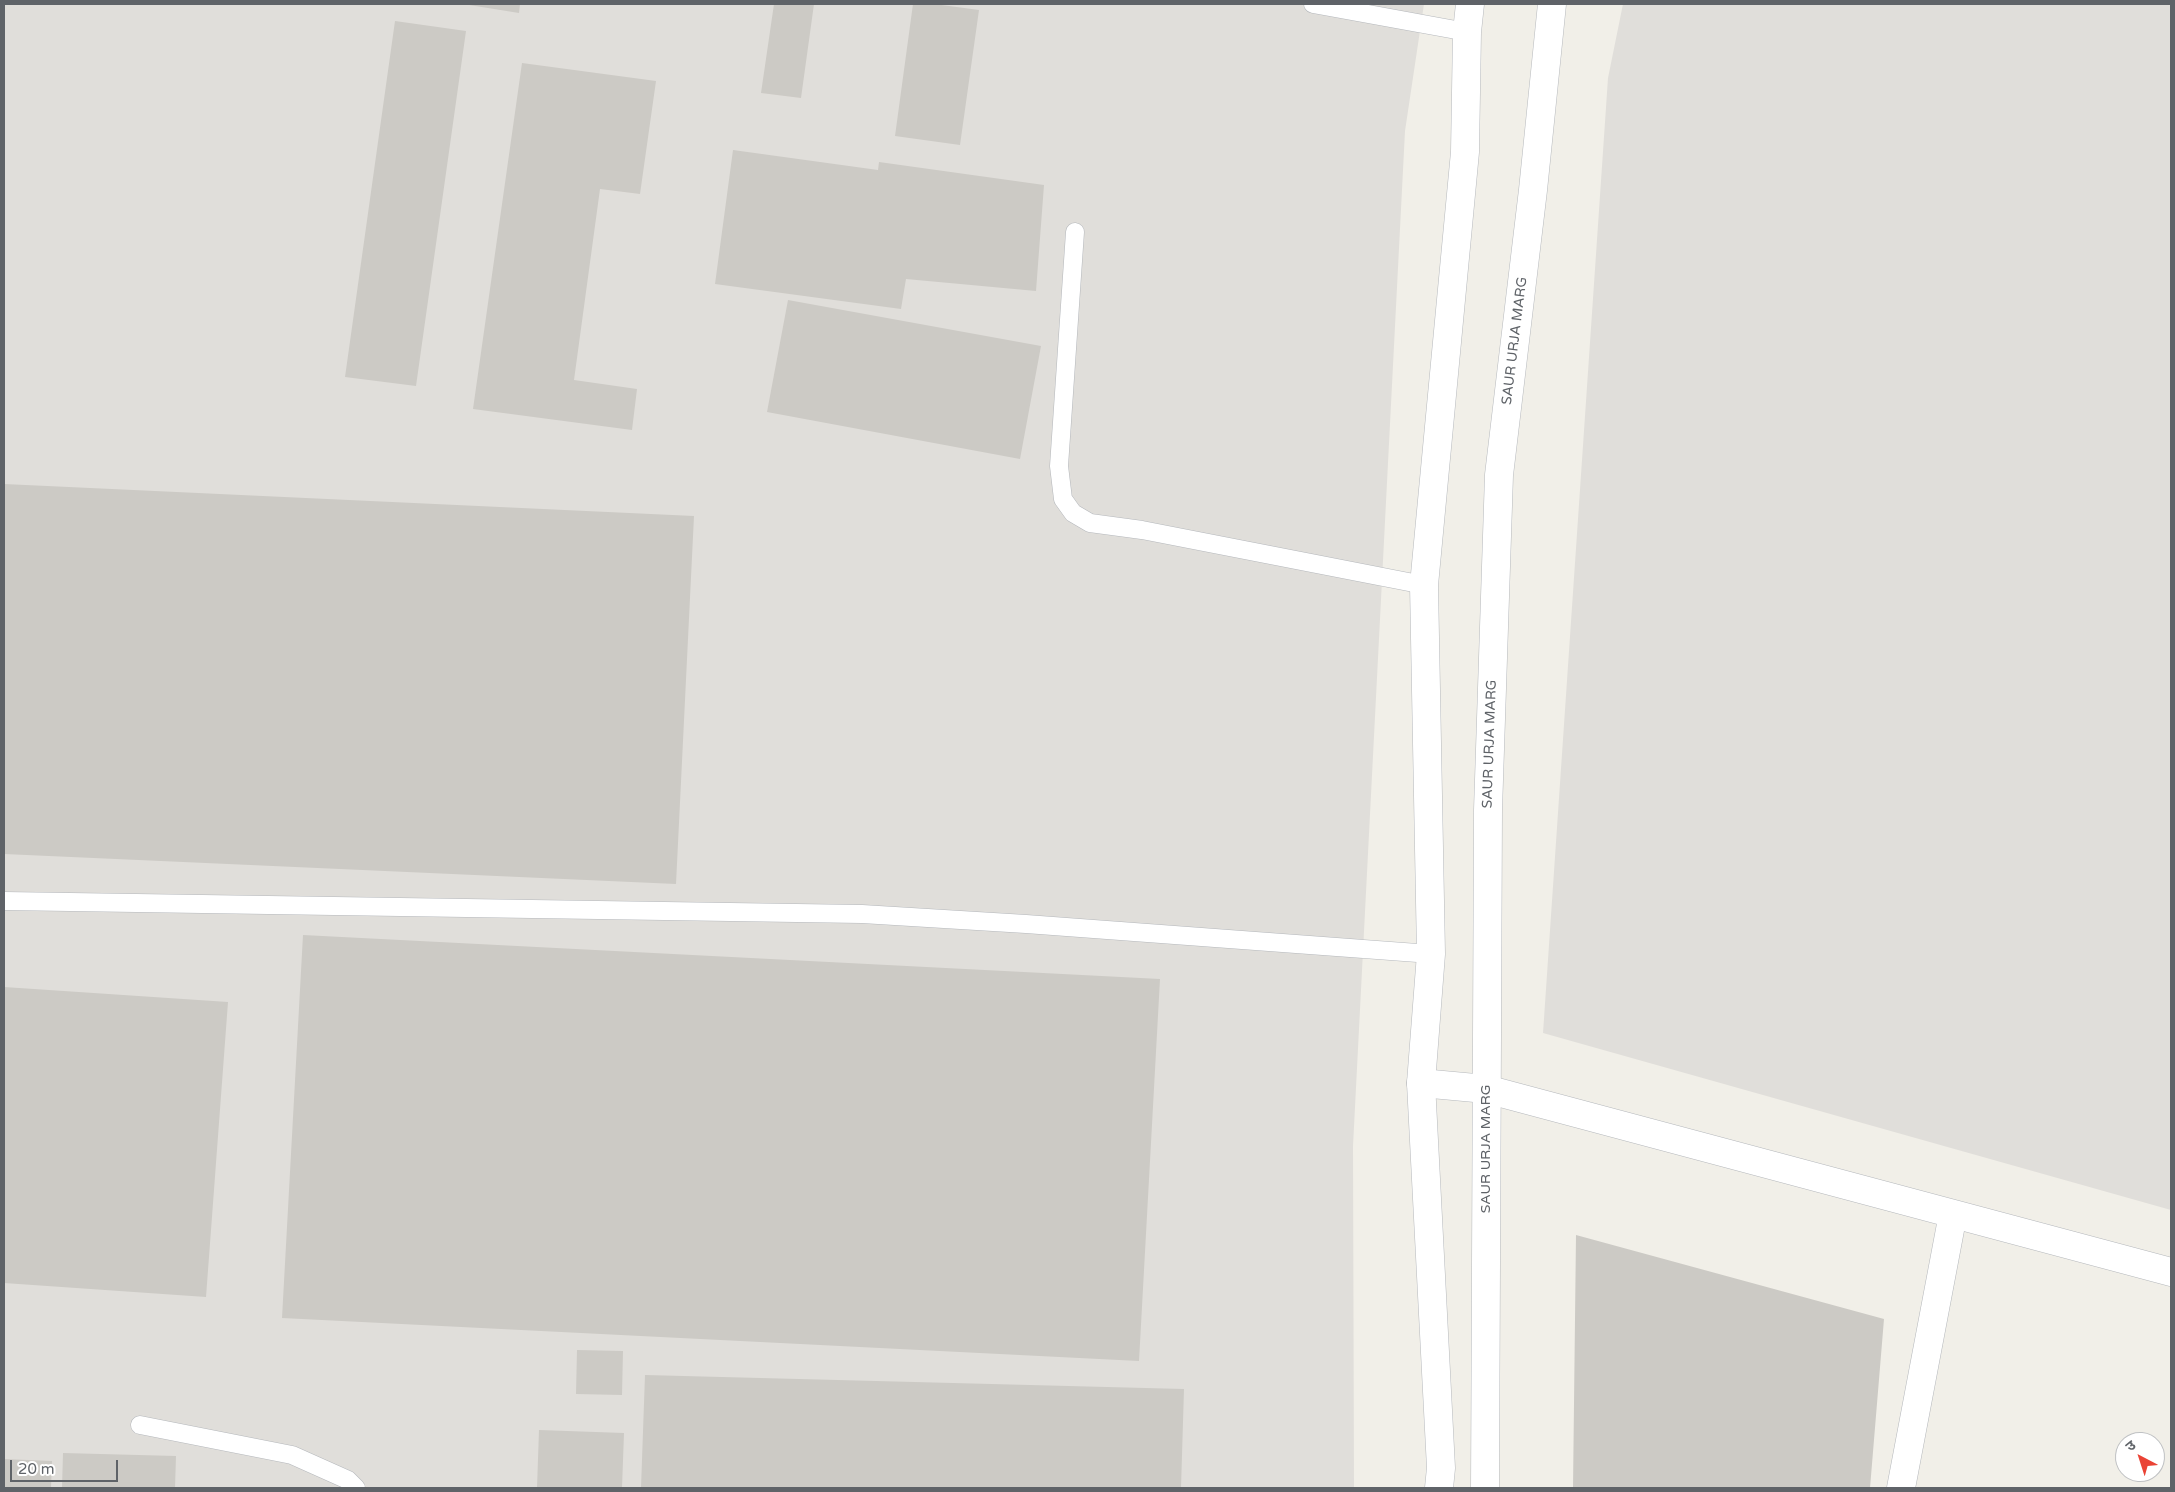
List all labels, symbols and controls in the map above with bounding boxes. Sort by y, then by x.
street label: SAUR URJA MARG [1499,276,1531,406]
street label: SAUR URJA MARG [1479,679,1501,809]
street label: SAUR URJA MARG [1478,1085,1494,1213]
north arrow [2115,1432,2165,1482]
text: उ [2122,1437,2139,1455]
scale bar [12,1450,120,1482]
text: 20 m [18,1460,55,1478]

